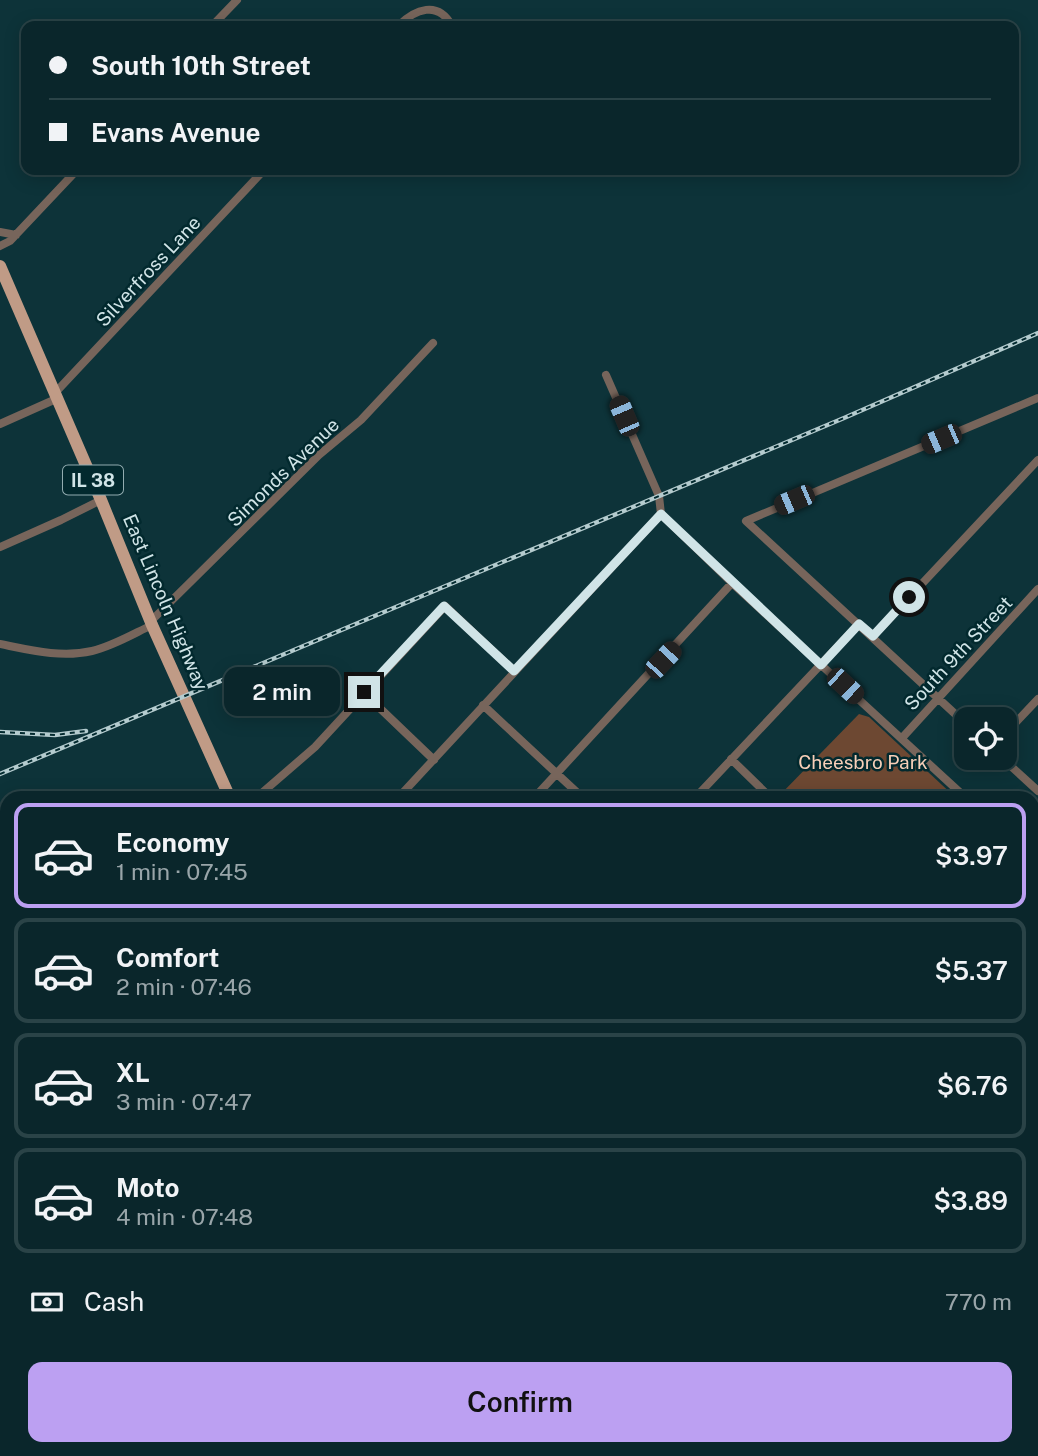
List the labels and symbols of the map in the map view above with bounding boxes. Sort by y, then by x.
street label: Silverfross Lane [91,211,205,331]
car [607,393,642,439]
street label: Simonds Avenue [223,413,343,531]
car [918,421,965,457]
road number: IL 38 [63,466,123,494]
car [771,482,818,518]
street label: East Lincoln Highway [119,511,213,693]
route start [893,581,925,613]
street label: South 9th Street [900,591,1016,715]
car [641,637,686,683]
car [823,664,868,708]
callout: 2 min [224,668,340,716]
route end [348,676,380,708]
park label: Cheesbro Park [798,751,928,773]

